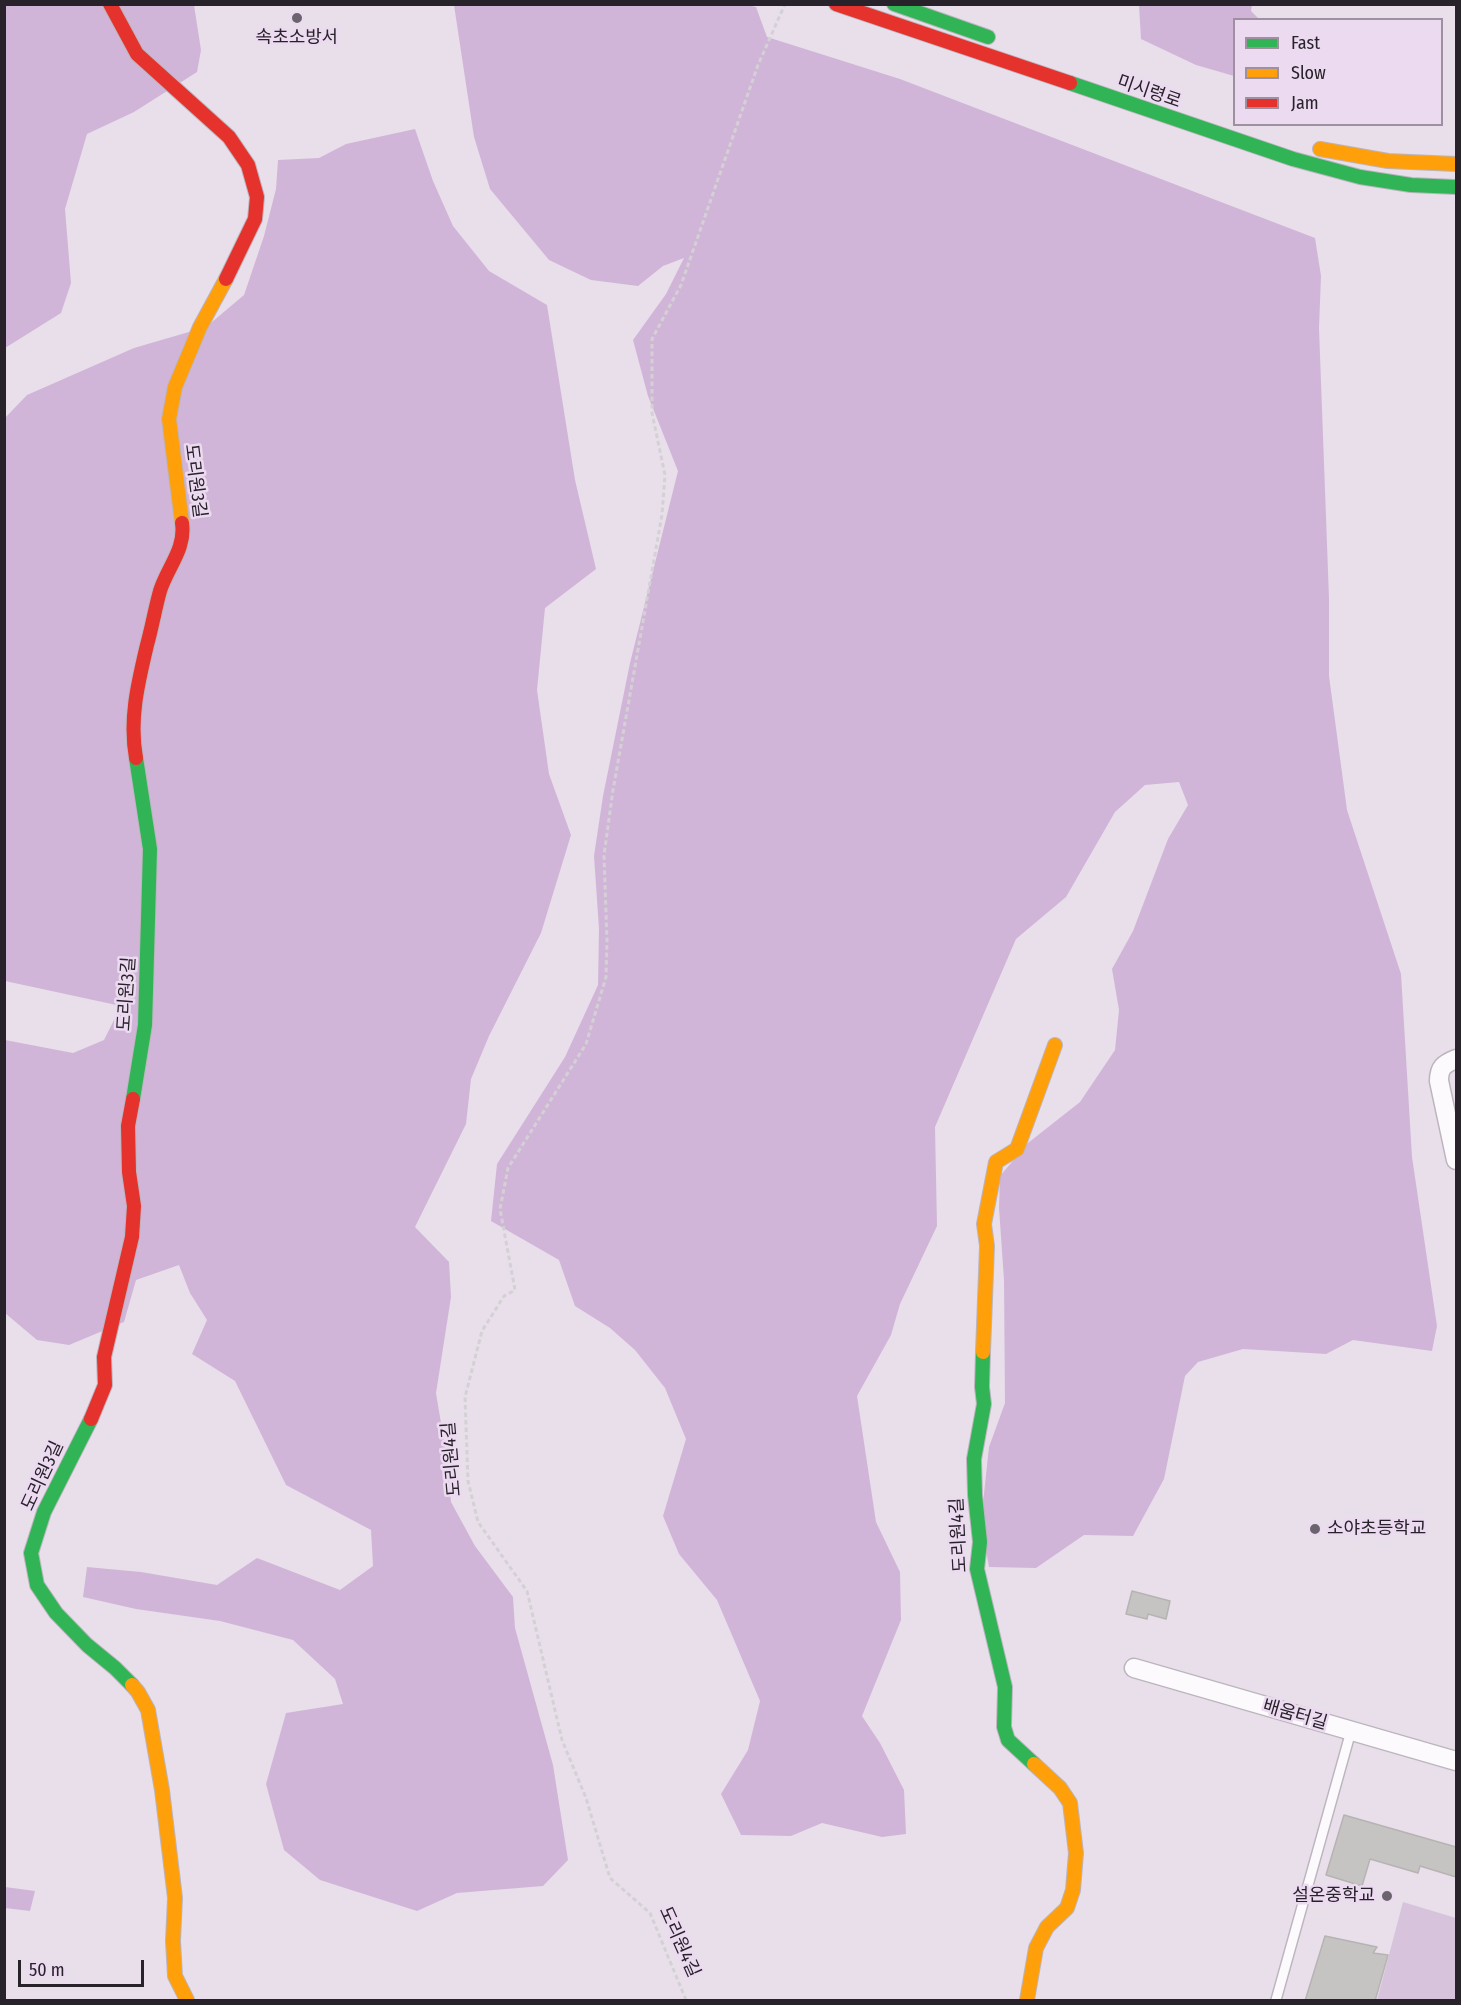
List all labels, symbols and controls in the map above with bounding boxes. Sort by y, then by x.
marker: 속초소방서 [290,11,304,25]
legend [1233,18,1443,126]
place label: 속초소방서 [256,27,338,49]
text: Fast [1291,32,1320,54]
text: Slow [1291,62,1326,84]
street label: 미시령로 [1114,71,1184,113]
text: Jam [1291,92,1319,114]
street label: 도리원3길 [180,443,210,519]
street label: 도리원3길 [114,956,140,1032]
street label: 도리원4길 [438,1421,466,1497]
street label: 도리원3길 [17,1438,69,1514]
street label: 도리원4길 [946,1497,972,1573]
place label: 소야초등학교 [1327,1518,1426,1540]
marker: 소야초등학교 [1308,1522,1322,1536]
street label: 배움터길 [1260,1695,1330,1735]
place label: 설온중학교 [1292,1885,1375,1907]
marker: 설온중학교 [1380,1889,1394,1903]
street label: 도리원4길 [654,1903,704,1981]
scale bar [21,1948,147,1986]
text: 50 m [29,1959,65,1981]

